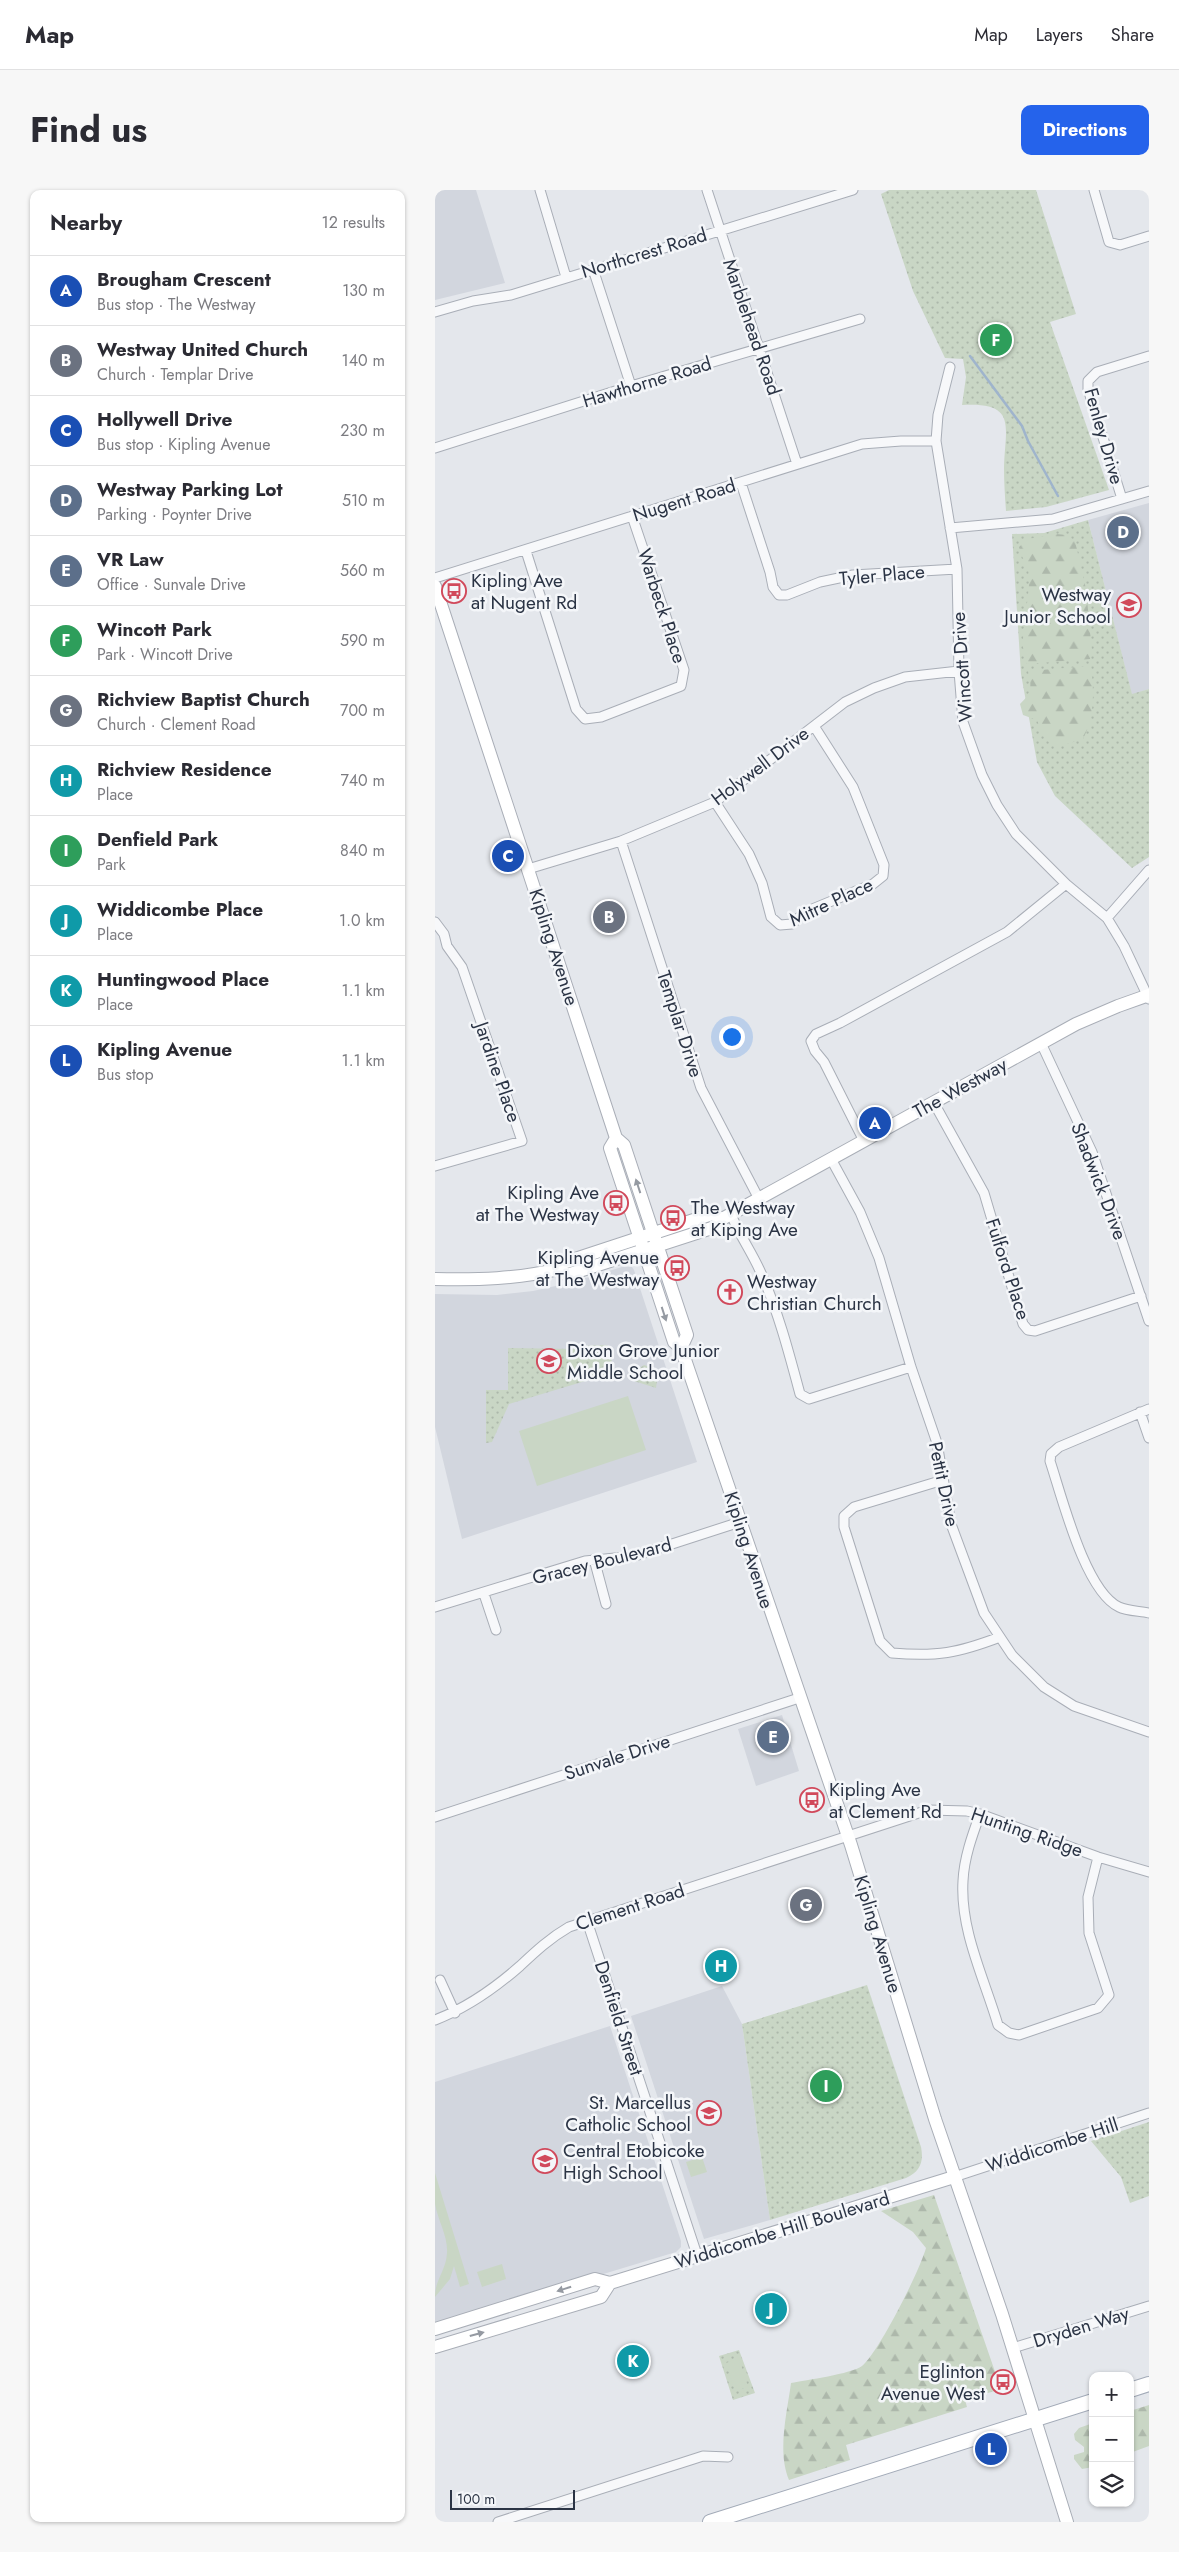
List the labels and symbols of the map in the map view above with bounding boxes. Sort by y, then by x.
street label: Northcrest Road [578,221,710,285]
street label: Marblehead Road [716,255,788,399]
pin: F [980,321,1012,359]
street label: Hawthorne Road [579,350,715,414]
street label: Fenley Drive [1077,385,1131,487]
street label: Nugent Road [629,472,739,528]
pin: D [1107,513,1139,551]
street label: Warbeck Place [631,545,693,667]
street label: Tyler Place [838,558,926,592]
place label: Kipling Ave at Nugent Rd [471,567,577,616]
bus stop icon: Kipling Ave at Nugent Rd [441,578,467,604]
place label: Westway Junior School [1001,581,1112,630]
school or university icon: Westway Junior School [1116,592,1142,618]
street label: Wincott Drive [945,611,979,723]
street label: Holywell Drive [705,720,815,812]
pin: C [492,837,524,875]
street label: Mitre Place [785,871,877,933]
street label: Kipling Avenue [522,885,586,1009]
pin: B [593,898,625,936]
street label: Templar Drive [650,967,710,1081]
street label: Jardine Place [467,1015,528,1126]
your location [719,1024,745,1050]
street label: The Westway [908,1051,1013,1125]
pin: A [859,1104,891,1142]
street label: Shadwick Drive [1064,1118,1134,1244]
place label: Kipling Ave at The Westway [476,1179,600,1228]
one-way arrow [633,1179,641,1194]
bus stop icon: Kipling Ave at The Westway [603,1190,629,1216]
place label: The Westway at Kiping Ave [691,1194,798,1243]
bus stop icon: The Westway at Kiping Ave [660,1205,686,1231]
street label: Fulford Place [979,1215,1037,1323]
place label: Kipling Avenue at The Westway [536,1244,660,1293]
bus stop icon: Kipling Avenue at The Westway [664,1255,690,1281]
place label: Westway Christian Church [747,1268,882,1317]
church icon: Westway Christian Church [717,1279,743,1305]
one-way arrow [661,1307,669,1322]
place label: Dixon Grove Junior Middle School [567,1337,720,1386]
school or university icon: Dixon Grove Junior Middle School [536,1348,562,1374]
street label: Pettit Drive [922,1439,966,1529]
street label: Kipling Avenue [717,1488,781,1612]
street label: Gracey Boulevard [530,1531,674,1591]
pin: E [757,1718,789,1756]
street label: Sunvale Drive [561,1727,674,1787]
place label: Kipling Ave at Clement Rd [829,1776,942,1825]
bus stop icon: Kipling Ave at Clement Rd [799,1787,825,1813]
street label: Hunting Ridge [967,1800,1087,1864]
street label: Kipling Avenue [847,1872,909,1996]
street label: Clement Road [572,1877,688,1937]
pin: G [790,1886,822,1924]
pin: H [705,1947,737,1985]
street label: Denfield Street [588,1957,650,2079]
pin: I [810,2067,842,2105]
place label: St. Marcellus Catholic School [565,2089,691,2138]
school or university icon: St. Marcellus Catholic School [696,2100,722,2126]
street label: Widdicombe Hill [982,2111,1122,2179]
place label: Central Etobicoke High School [563,2137,705,2186]
school or university icon: Central Etobicoke High School [532,2148,558,2174]
street label: Widdicombe Hill Boulevard [671,2184,893,2276]
one-way arrow [556,2285,571,2293]
pin: J [755,2290,787,2328]
street label: Dryden Way [1030,2299,1133,2354]
one-way arrow [470,2329,485,2337]
pin: K [617,2342,649,2380]
place label: Eglinton Avenue West [881,2358,985,2407]
bus stop icon: Eglinton Avenue West [990,2369,1016,2395]
pin: L [975,2430,1007,2468]
scale bar [450,2487,575,2510]

